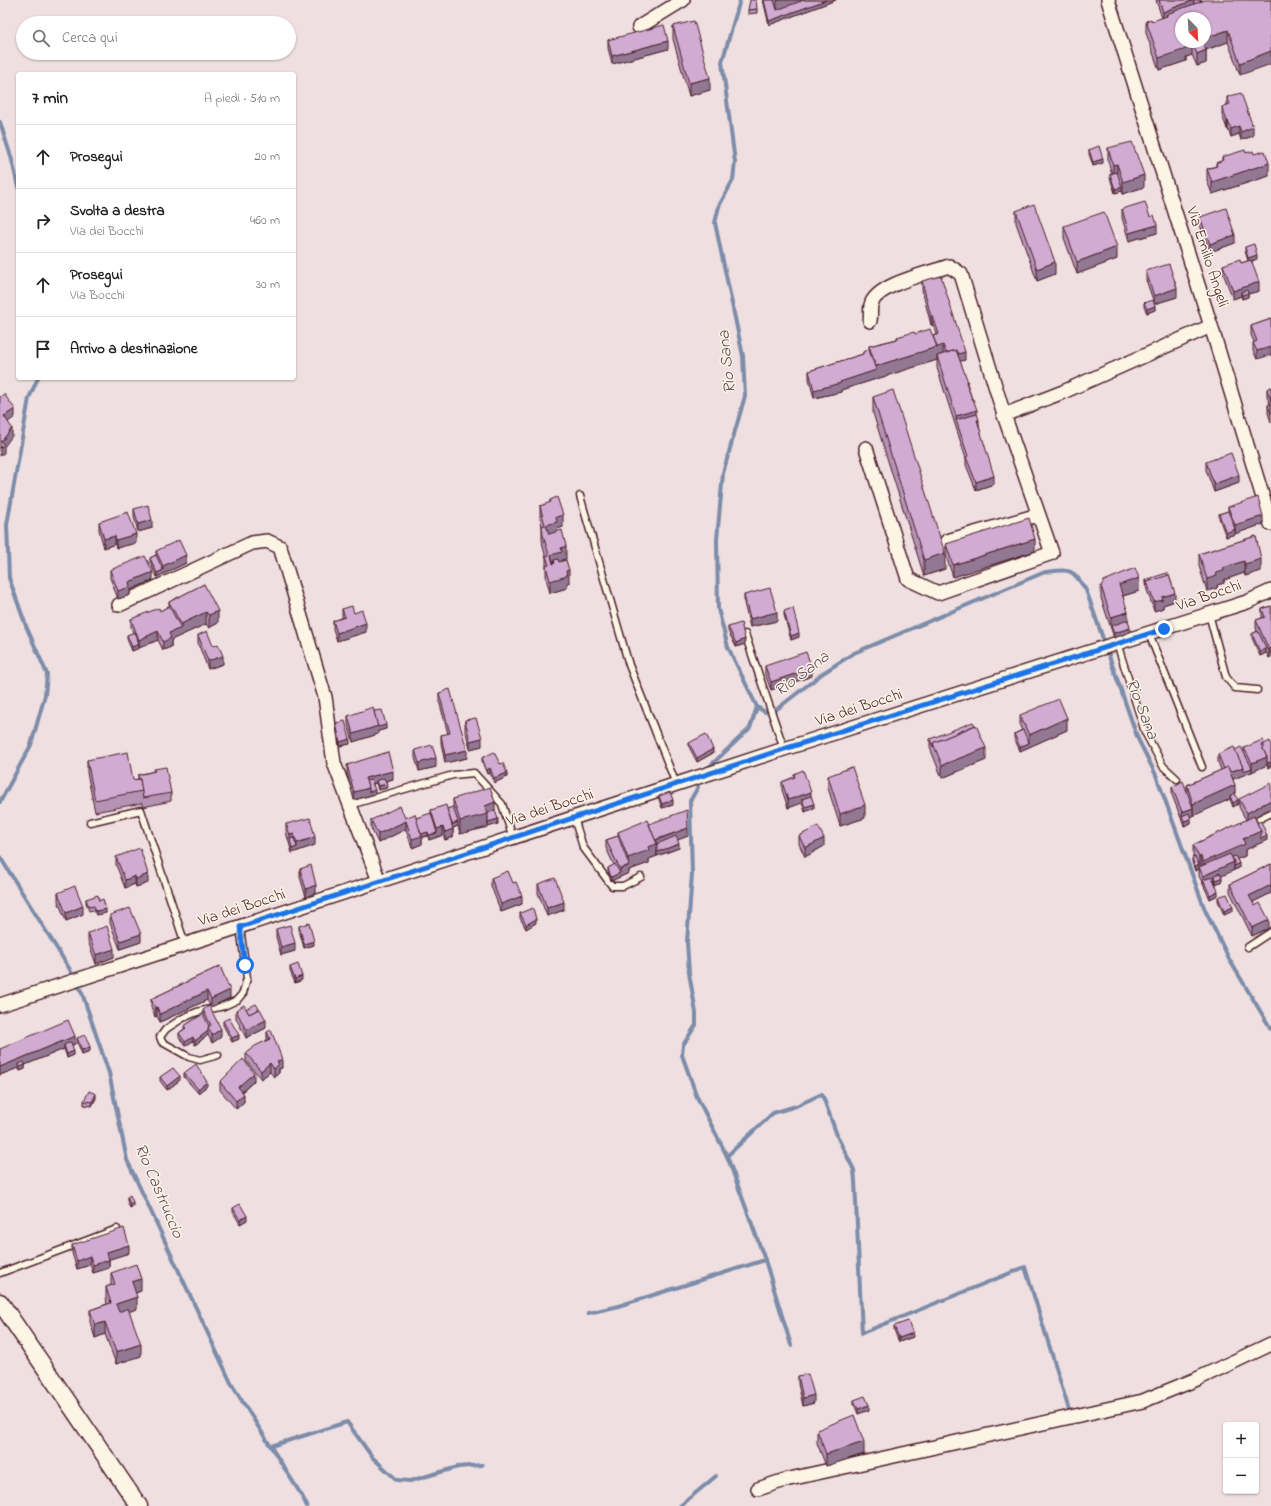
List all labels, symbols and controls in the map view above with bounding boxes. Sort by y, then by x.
north arrow [1175,12,1211,48]
search box [16,16,296,60]
icon: search [30,27,52,49]
text: Cerca qui [62,27,118,49]
text: 7 min [32,86,68,111]
text: A piedi · 510 m [204,89,280,108]
icon: ahead [32,146,54,168]
text: Prosegui [70,146,123,168]
text: 20 m [255,147,280,166]
text: Svolta a destra [70,200,165,222]
street label: Via Emilio Angeli [1179,203,1235,310]
icon: right [32,210,54,232]
text: 460 m [250,211,280,230]
text: Via dei Bocchi [70,222,144,241]
text: Prosegui [70,264,123,286]
icon: ahead [32,274,54,296]
text: 30 m [256,275,280,294]
text: Via Bocchi [70,286,125,305]
water label: Rio Sana [711,328,743,395]
icon: arrive [32,338,54,360]
text: Arrivo a destinazione [70,338,197,360]
street label: Via Bocchi [1172,574,1245,619]
route end [1155,620,1173,638]
water label: Rio Sana [769,645,835,703]
water label: Rio Sana [1119,675,1165,744]
street label: Via dei Bocchi [811,683,906,734]
street label: Via dei Bocchi [502,783,597,834]
street label: Via dei Bocchi [194,883,289,934]
route start [236,956,254,974]
water label: Rio Castruccio [128,1140,191,1243]
map controls [1223,1422,1259,1494]
button: + [1223,1422,1259,1458]
button: − [1223,1458,1259,1494]

